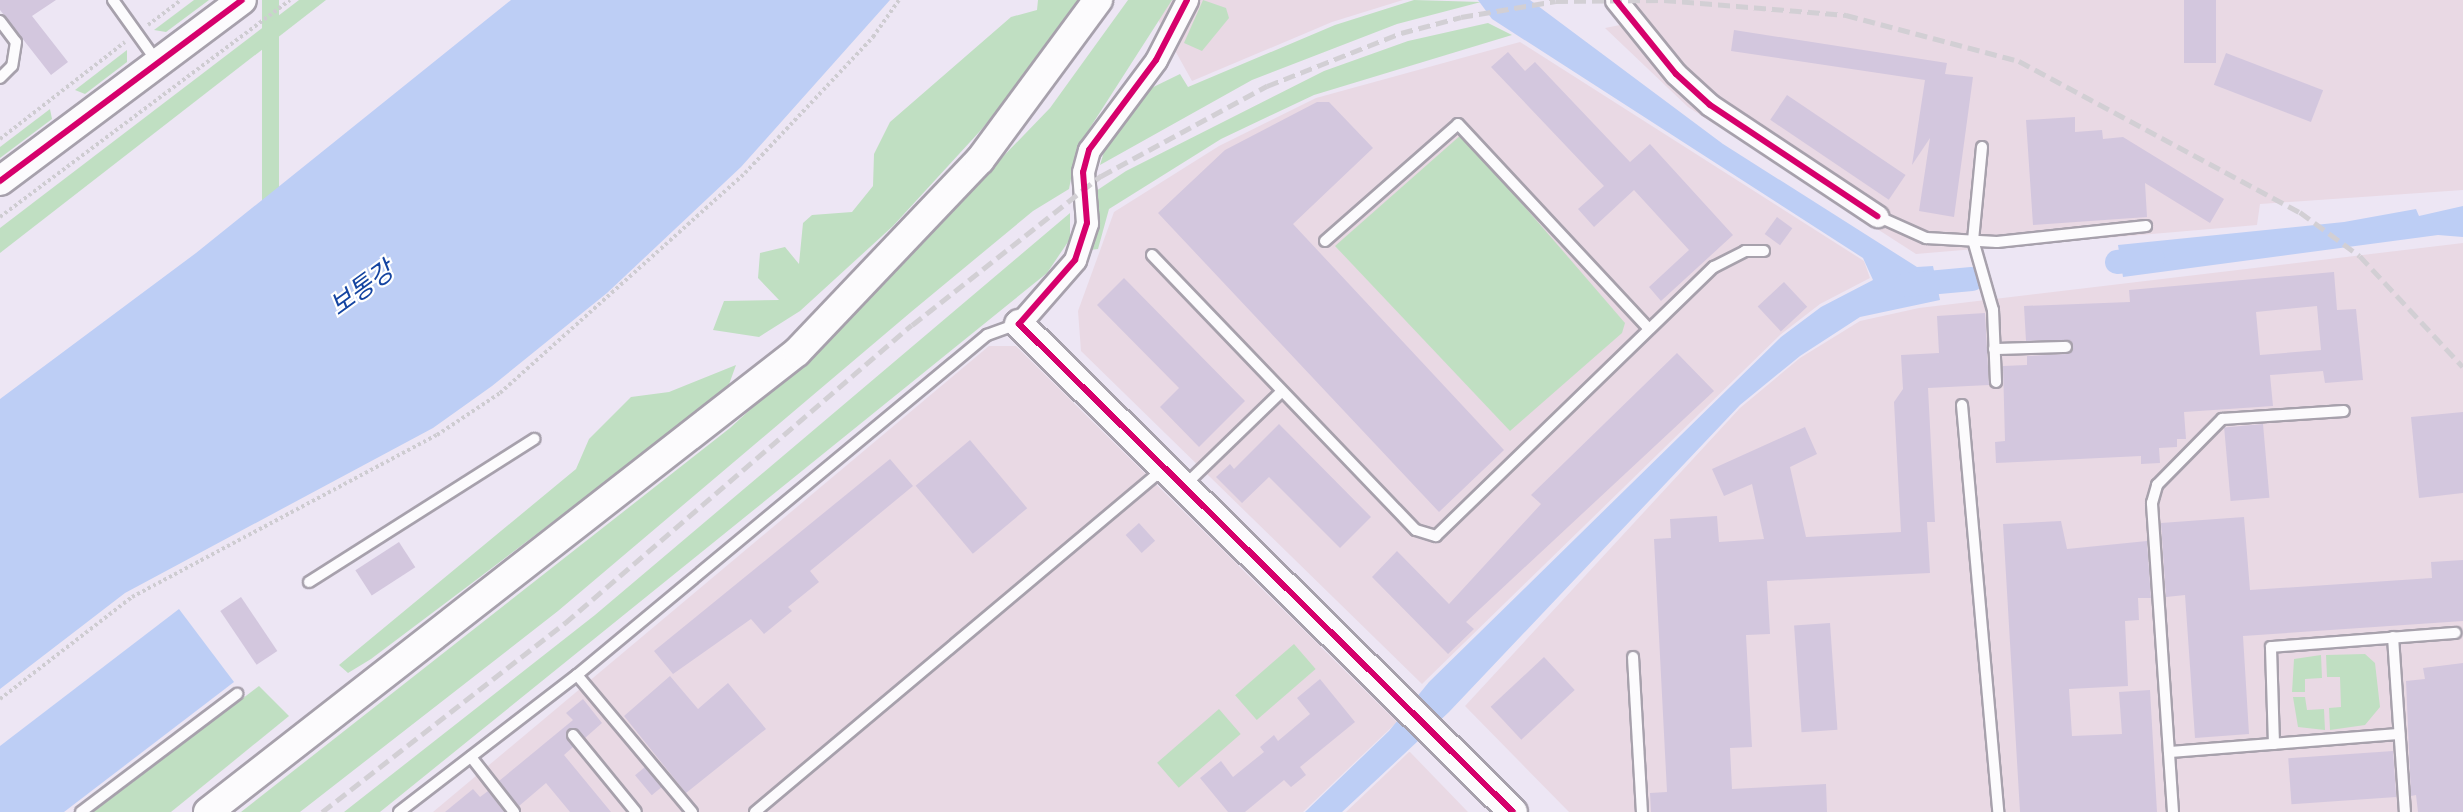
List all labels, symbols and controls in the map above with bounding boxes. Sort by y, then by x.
water label: 보통강 [324,255,400,323]

